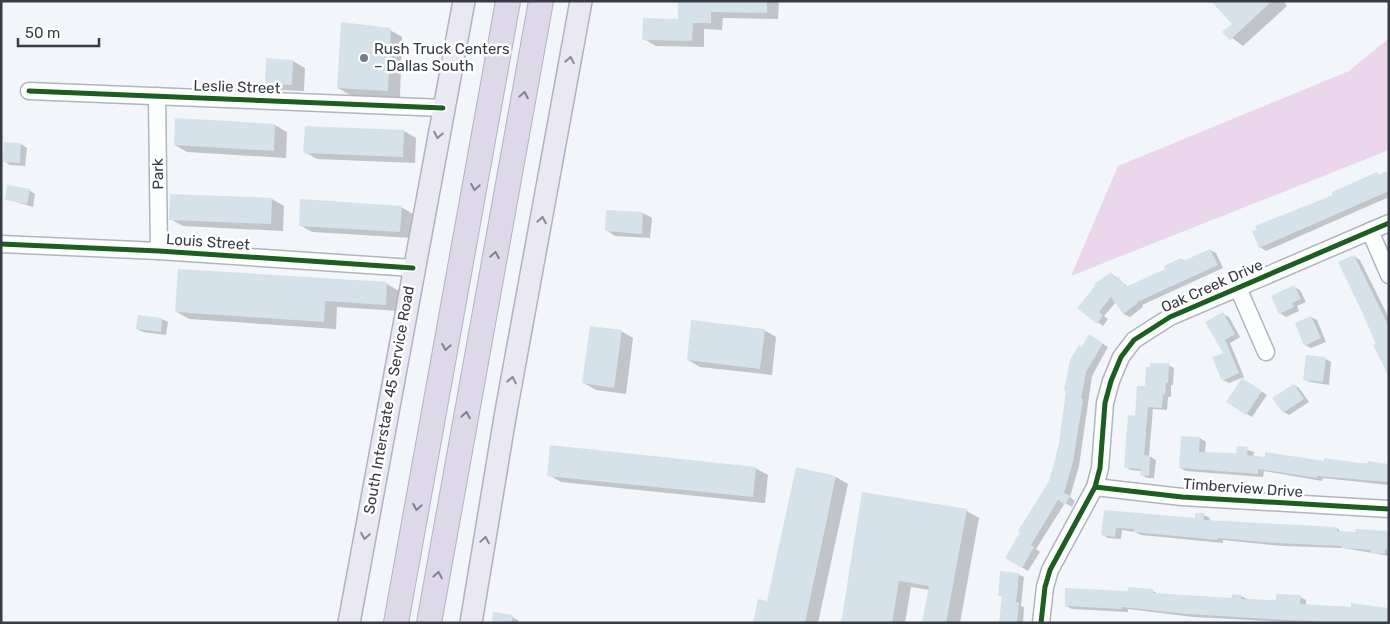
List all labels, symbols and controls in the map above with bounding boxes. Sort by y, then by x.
scale bar [18,15,99,47]
text: 50 m [25,24,60,42]
place label: Rush Truck Centers – Dallas South [374,40,510,75]
marker: Rush Truck Centers – Dallas South [358,52,370,64]
one-way arrow [565,56,575,65]
street label: Leslie Street [193,76,281,98]
one-way arrow [518,91,528,99]
one-way arrow [433,131,443,139]
street label: Park [149,158,167,190]
one-way arrow [470,183,480,191]
one-way arrow [536,216,546,225]
street label: Louis Street [165,230,251,254]
one-way arrow [490,251,500,259]
street label: Oak Creek Drive [1158,256,1266,316]
street label: South Interstate 45 Service Road [360,284,418,516]
one-way arrow [441,343,451,351]
one-way arrow [506,376,517,384]
one-way arrow [461,410,471,419]
street label: Timberview Drive [1182,475,1304,501]
one-way arrow [413,503,423,511]
one-way arrow [360,532,370,540]
one-way arrow [480,536,490,545]
one-way arrow [432,570,442,579]

